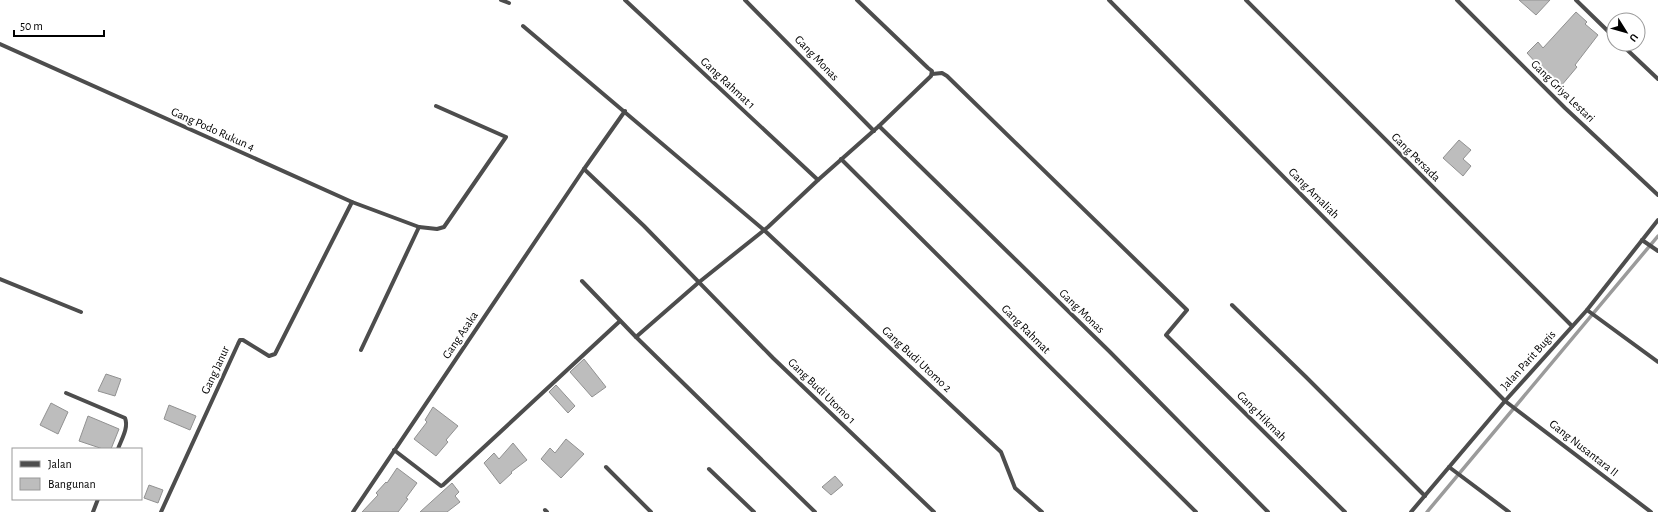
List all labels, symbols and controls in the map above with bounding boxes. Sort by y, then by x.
scale bar [14,12,104,38]
north arrow [1606,12,1646,52]
text: 50 m [20,20,43,32]
text: U [1627,32,1640,44]
street label: Gang Monas [793,33,841,83]
street label: Gang Rahmat 1 [698,55,758,111]
street label: Gang Griya Lestari [1528,58,1597,125]
street label: Gang Podo Rukun 4 [169,105,257,153]
street label: Gang Persada [1389,130,1443,184]
street label: Gang Amaliah [1286,165,1342,221]
street label: Gang Monas [1057,287,1107,335]
street label: Gang Rahmat [999,302,1053,356]
street label: Gang Asaka [440,309,480,361]
street label: Gang Budi Utomo 2 [880,324,954,394]
street label: Jalan Parit Bugis [1498,328,1558,392]
street label: Gang Janur [199,344,231,396]
street label: Gang Budi Utomo 1 [786,356,858,426]
street label: Gang Hikmah [1235,389,1289,443]
street label: Gang Nusantara II [1547,417,1621,479]
legend [12,448,142,500]
text: Jalan [48,458,72,470]
text: Bangunan [48,478,96,490]

